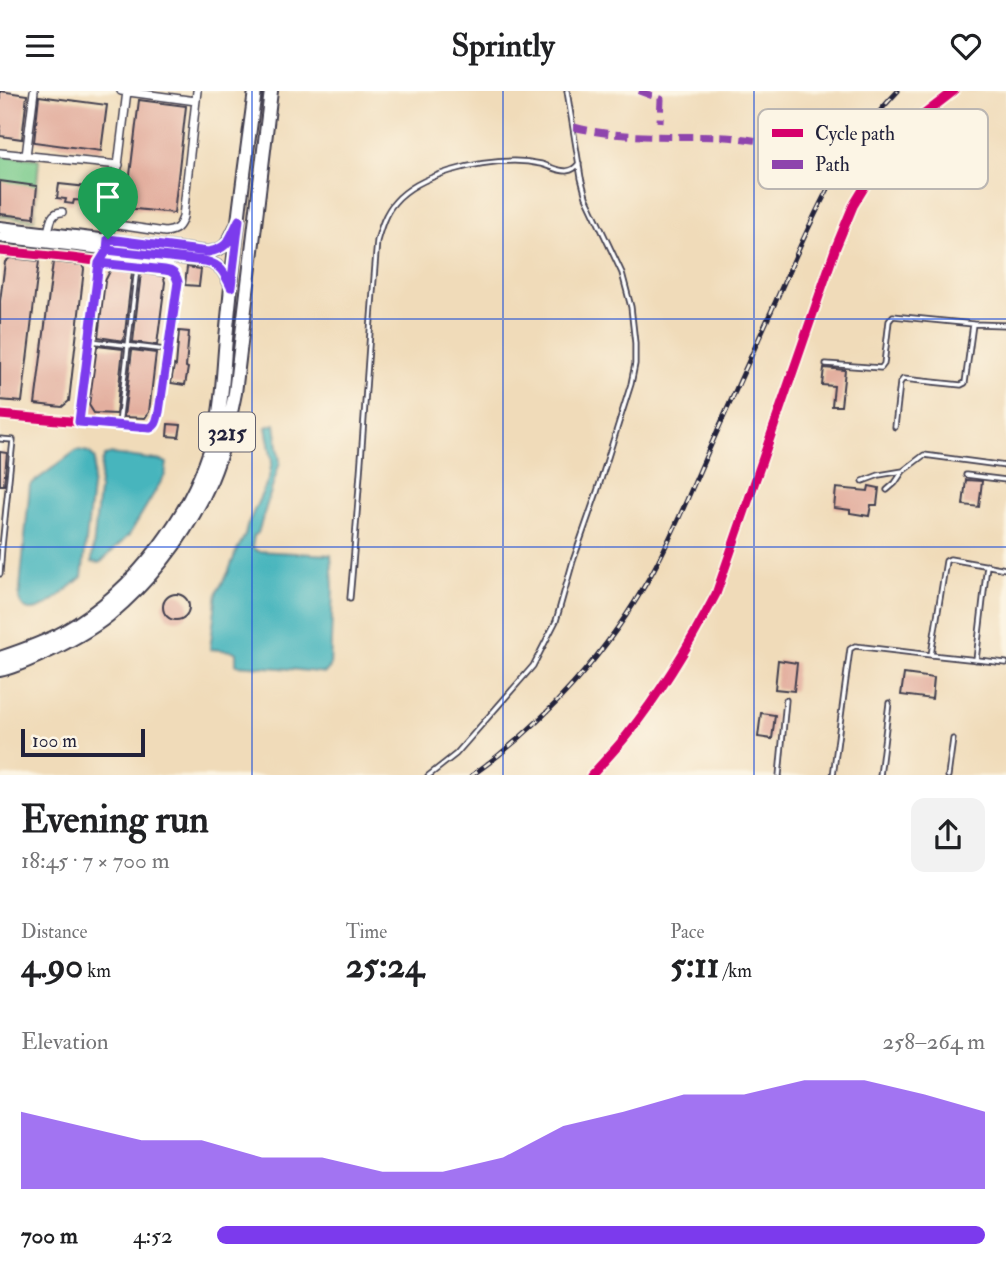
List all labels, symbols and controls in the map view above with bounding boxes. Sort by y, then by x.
text: Sprintly [451,26,555,66]
icon: menu [21,27,59,65]
icon: heart [947,27,985,65]
legend [758,109,988,189]
text: Cycle path [815,122,895,147]
text: Path [815,153,850,177]
pin [78,167,138,239]
icon: arrive [89,178,127,216]
road number: 3215 [199,413,255,451]
scale bar [21,727,145,758]
text: 100 m [32,729,77,753]
text: Evening run [21,796,209,844]
button: share [911,798,985,872]
text: 18:45 · 7 × 700 m [21,846,170,875]
text: Distance [21,920,87,944]
text: Time [346,920,387,944]
text: Pace [670,920,704,944]
text: 4.90 [21,944,83,988]
text: 25:24 [346,944,424,988]
text: 5:11 [670,944,719,988]
text: km [83,959,111,983]
text: /km [719,959,752,983]
text: Elevation [21,1027,109,1056]
text: 258–264 m [883,1027,985,1056]
text: 700 m [21,1221,78,1250]
text: 4:52 [133,1221,173,1250]

